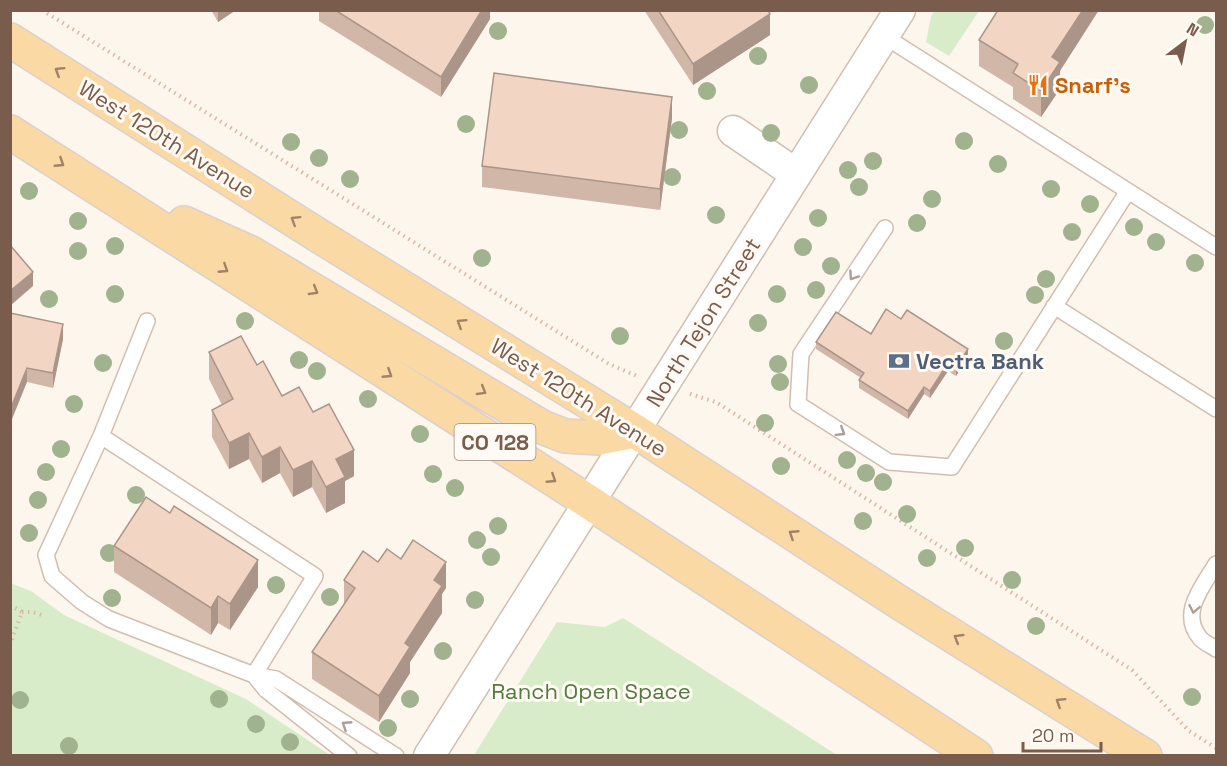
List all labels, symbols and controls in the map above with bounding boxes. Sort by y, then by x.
north arrow [1155,12,1215,72]
text: N [1183,18,1203,41]
one-way arrow [55,66,65,78]
place label: Snarf's [1055,71,1131,99]
restaurant icon: Snarf's [1026,73,1050,97]
street label: West 120th Avenue [74,74,260,204]
one-way arrow [54,156,64,168]
one-way arrow [291,216,301,228]
street label: North Tejon Street [640,232,766,412]
one-way arrow [218,261,228,273]
one-way arrow [849,270,860,281]
one-way arrow [308,283,318,295]
one-way arrow [457,318,467,330]
street label: West 120th Avenue [486,332,672,462]
place label: Vectra Bank [916,347,1045,375]
bank icon: Vectra Bank [887,349,911,373]
one-way arrow [382,366,392,378]
one-way arrow [476,383,486,395]
road number: CO 128 [454,424,536,460]
one-way arrow [835,424,845,436]
one-way arrow [546,471,557,482]
one-way arrow [789,530,800,541]
one-way arrow [1188,604,1201,614]
one-way arrow [954,634,964,645]
park label: Ranch Open Space [491,677,691,705]
one-way arrow [1056,697,1066,709]
scale bar [1023,715,1101,753]
one-way arrow [342,720,352,732]
text: 20 m [1032,724,1075,747]

